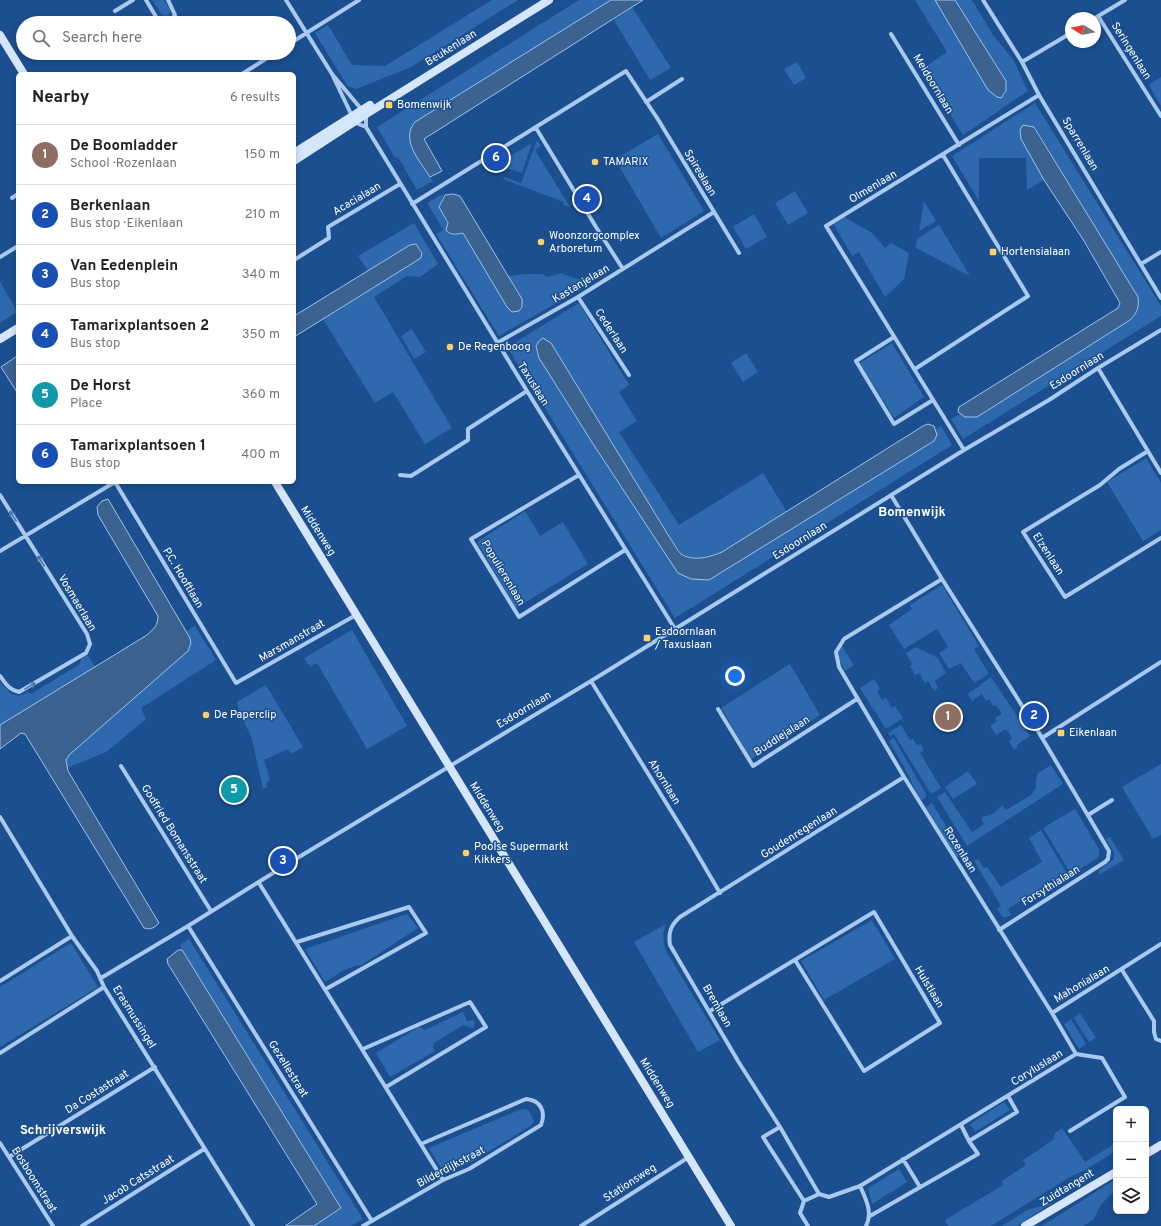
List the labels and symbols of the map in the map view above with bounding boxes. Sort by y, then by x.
north arrow [1065,12,1101,48]
street label: Seringenlaan [1108,20,1154,82]
street label: Beukenlaan [423,27,479,69]
street label: Meidoornlaan [910,51,956,117]
place label: Bomenwijk [397,98,452,112]
marker: Bomenwijk [384,100,394,110]
street label: Sparrenlaan [1059,115,1101,173]
pin: 6 [483,143,509,173]
street label: Spirealaan [681,147,719,199]
place label: TAMARIX [603,155,649,169]
marker: TAMARIX [590,157,600,167]
street label: Olmenlaan [846,167,900,207]
street label: Acacialaan [330,179,384,219]
pin: 4 [574,184,600,214]
place label: Woonzorgcomplex Arboretum [549,229,640,256]
marker: Woonzorgcomplex Arboretum [536,237,546,247]
place label: Hortensialaan [1001,245,1070,259]
marker: Hortensialaan [988,247,998,257]
street label: Kastanjelaan [550,262,612,306]
street label: Cederlaan [591,306,631,356]
place label: De Regenboog [458,340,531,354]
marker: De Regenboog [445,342,455,352]
street label: Esdoornlaan [1047,349,1107,393]
street label: Taxuslaan [514,359,552,409]
street label: Middenweg [297,503,339,559]
district label: Bomenwijk [878,505,946,521]
one-way arrow [8,510,17,521]
street label: Esdoornlaan [770,519,830,563]
street label: Elzenlaan [1029,530,1067,578]
street label: Populierenlaan [478,538,528,608]
street label: P.C. Hooftlaan [159,545,207,611]
one-way arrow [37,555,45,566]
street label: Vosmaerlaan [55,572,99,634]
street label: Marsmanstraat [257,617,327,665]
place label: Esdoornlaan / Taxuslaan [654,625,716,652]
marker: Esdoornlaan / Taxuslaan [642,633,652,643]
your location [725,666,745,686]
one-way arrow [24,682,36,690]
street label: Esdoornlaan [494,688,554,732]
pin: 2 [1021,701,1047,731]
pin: 1 [935,702,961,732]
place label: De Paperclip [214,708,276,722]
marker: De Paperclip [201,710,211,720]
street label: Buddlejalaan [751,713,813,759]
place label: Eikenlaan [1069,726,1117,740]
marker: Eikenlaan [1056,728,1066,738]
street label: Ahornlaan [645,757,683,807]
pin: 5 [221,775,247,805]
street label: Middenweg [466,779,508,835]
street label: Godfried Bomansstraat [138,782,210,886]
street label: Goudenregenlaan [758,804,840,862]
street label: Rozenlaan [940,824,980,876]
place label: Poolse Supermarkt Kikkers [474,840,569,867]
pin: 3 [270,846,296,876]
marker: Poolse Supermarkt Kikkers [461,848,471,858]
street label: Forsythialaan [1019,863,1083,909]
street label: Mahonialaan [1052,962,1112,1006]
street label: Hulstlaan [911,963,947,1011]
street label: Bremlaan [699,982,735,1030]
street label: Erasmussingel [109,983,159,1051]
street label: Gezellestraat [265,1038,311,1100]
street label: Coryluslaan [1008,1047,1066,1089]
street label: Middenweg [636,1055,678,1111]
street label: Da Costastraat [63,1067,131,1117]
district label: Schrijverswijk [20,1123,106,1139]
street label: Bilderdijkstraat [414,1143,488,1191]
street label: Bosboomstraat [8,1144,60,1216]
street label: Jacob Catsstraat [99,1152,177,1208]
street label: Stationsweg [601,1161,659,1205]
street label: Zuidtangent [1037,1166,1097,1210]

